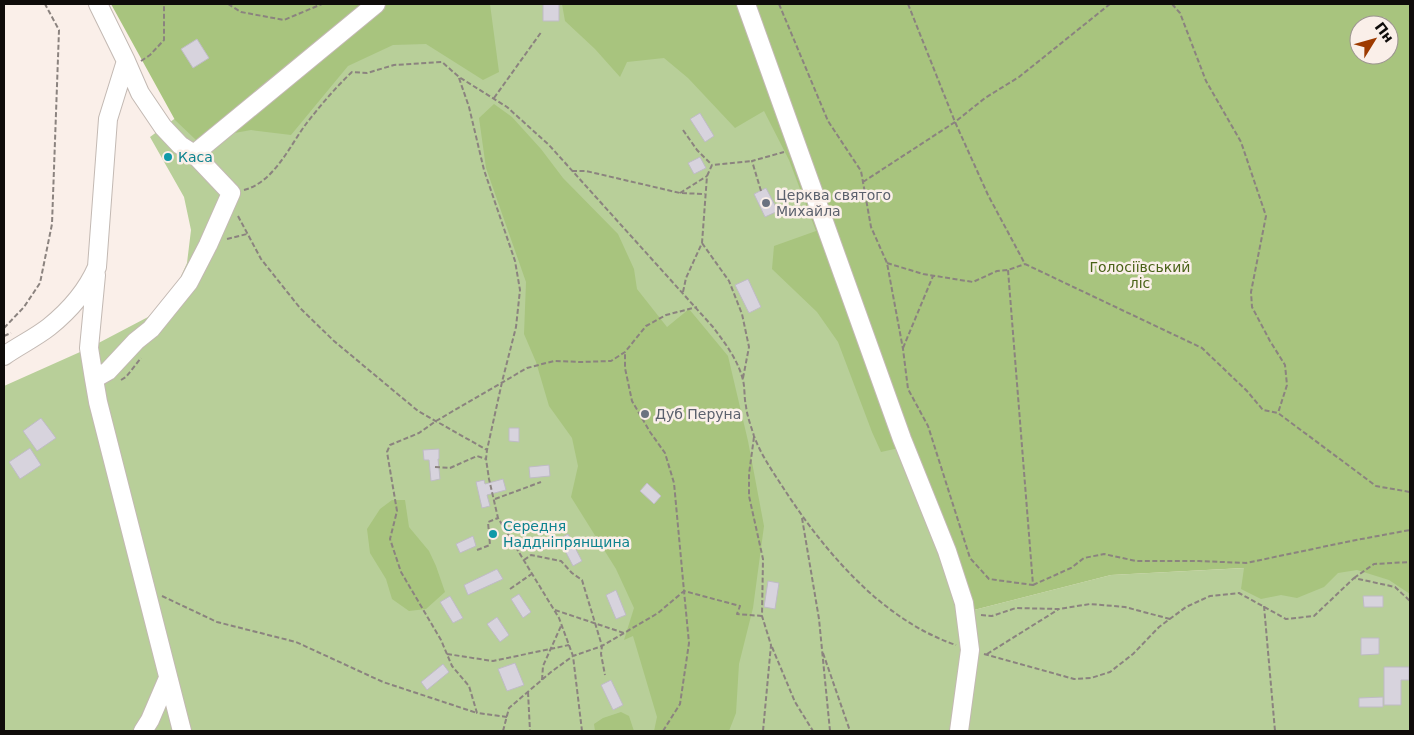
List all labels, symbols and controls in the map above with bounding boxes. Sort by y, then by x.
north arrow [1349,15,1399,65]
text: Пн [1372,19,1397,46]
place label: Каса [178,149,213,165]
marker: Каса [162,151,174,163]
place label: Церква святого Михайла [776,187,891,219]
marker: Церква святого Михайла [760,197,772,209]
park label: Голосіївський ліс [1090,259,1190,291]
place label: Дуб Перуна [655,406,741,422]
marker: Дуб Перуна [639,408,651,420]
place label: Середня Наддніпрянщина [503,518,630,550]
marker: Середня Наддніпрянщина [487,528,499,540]

